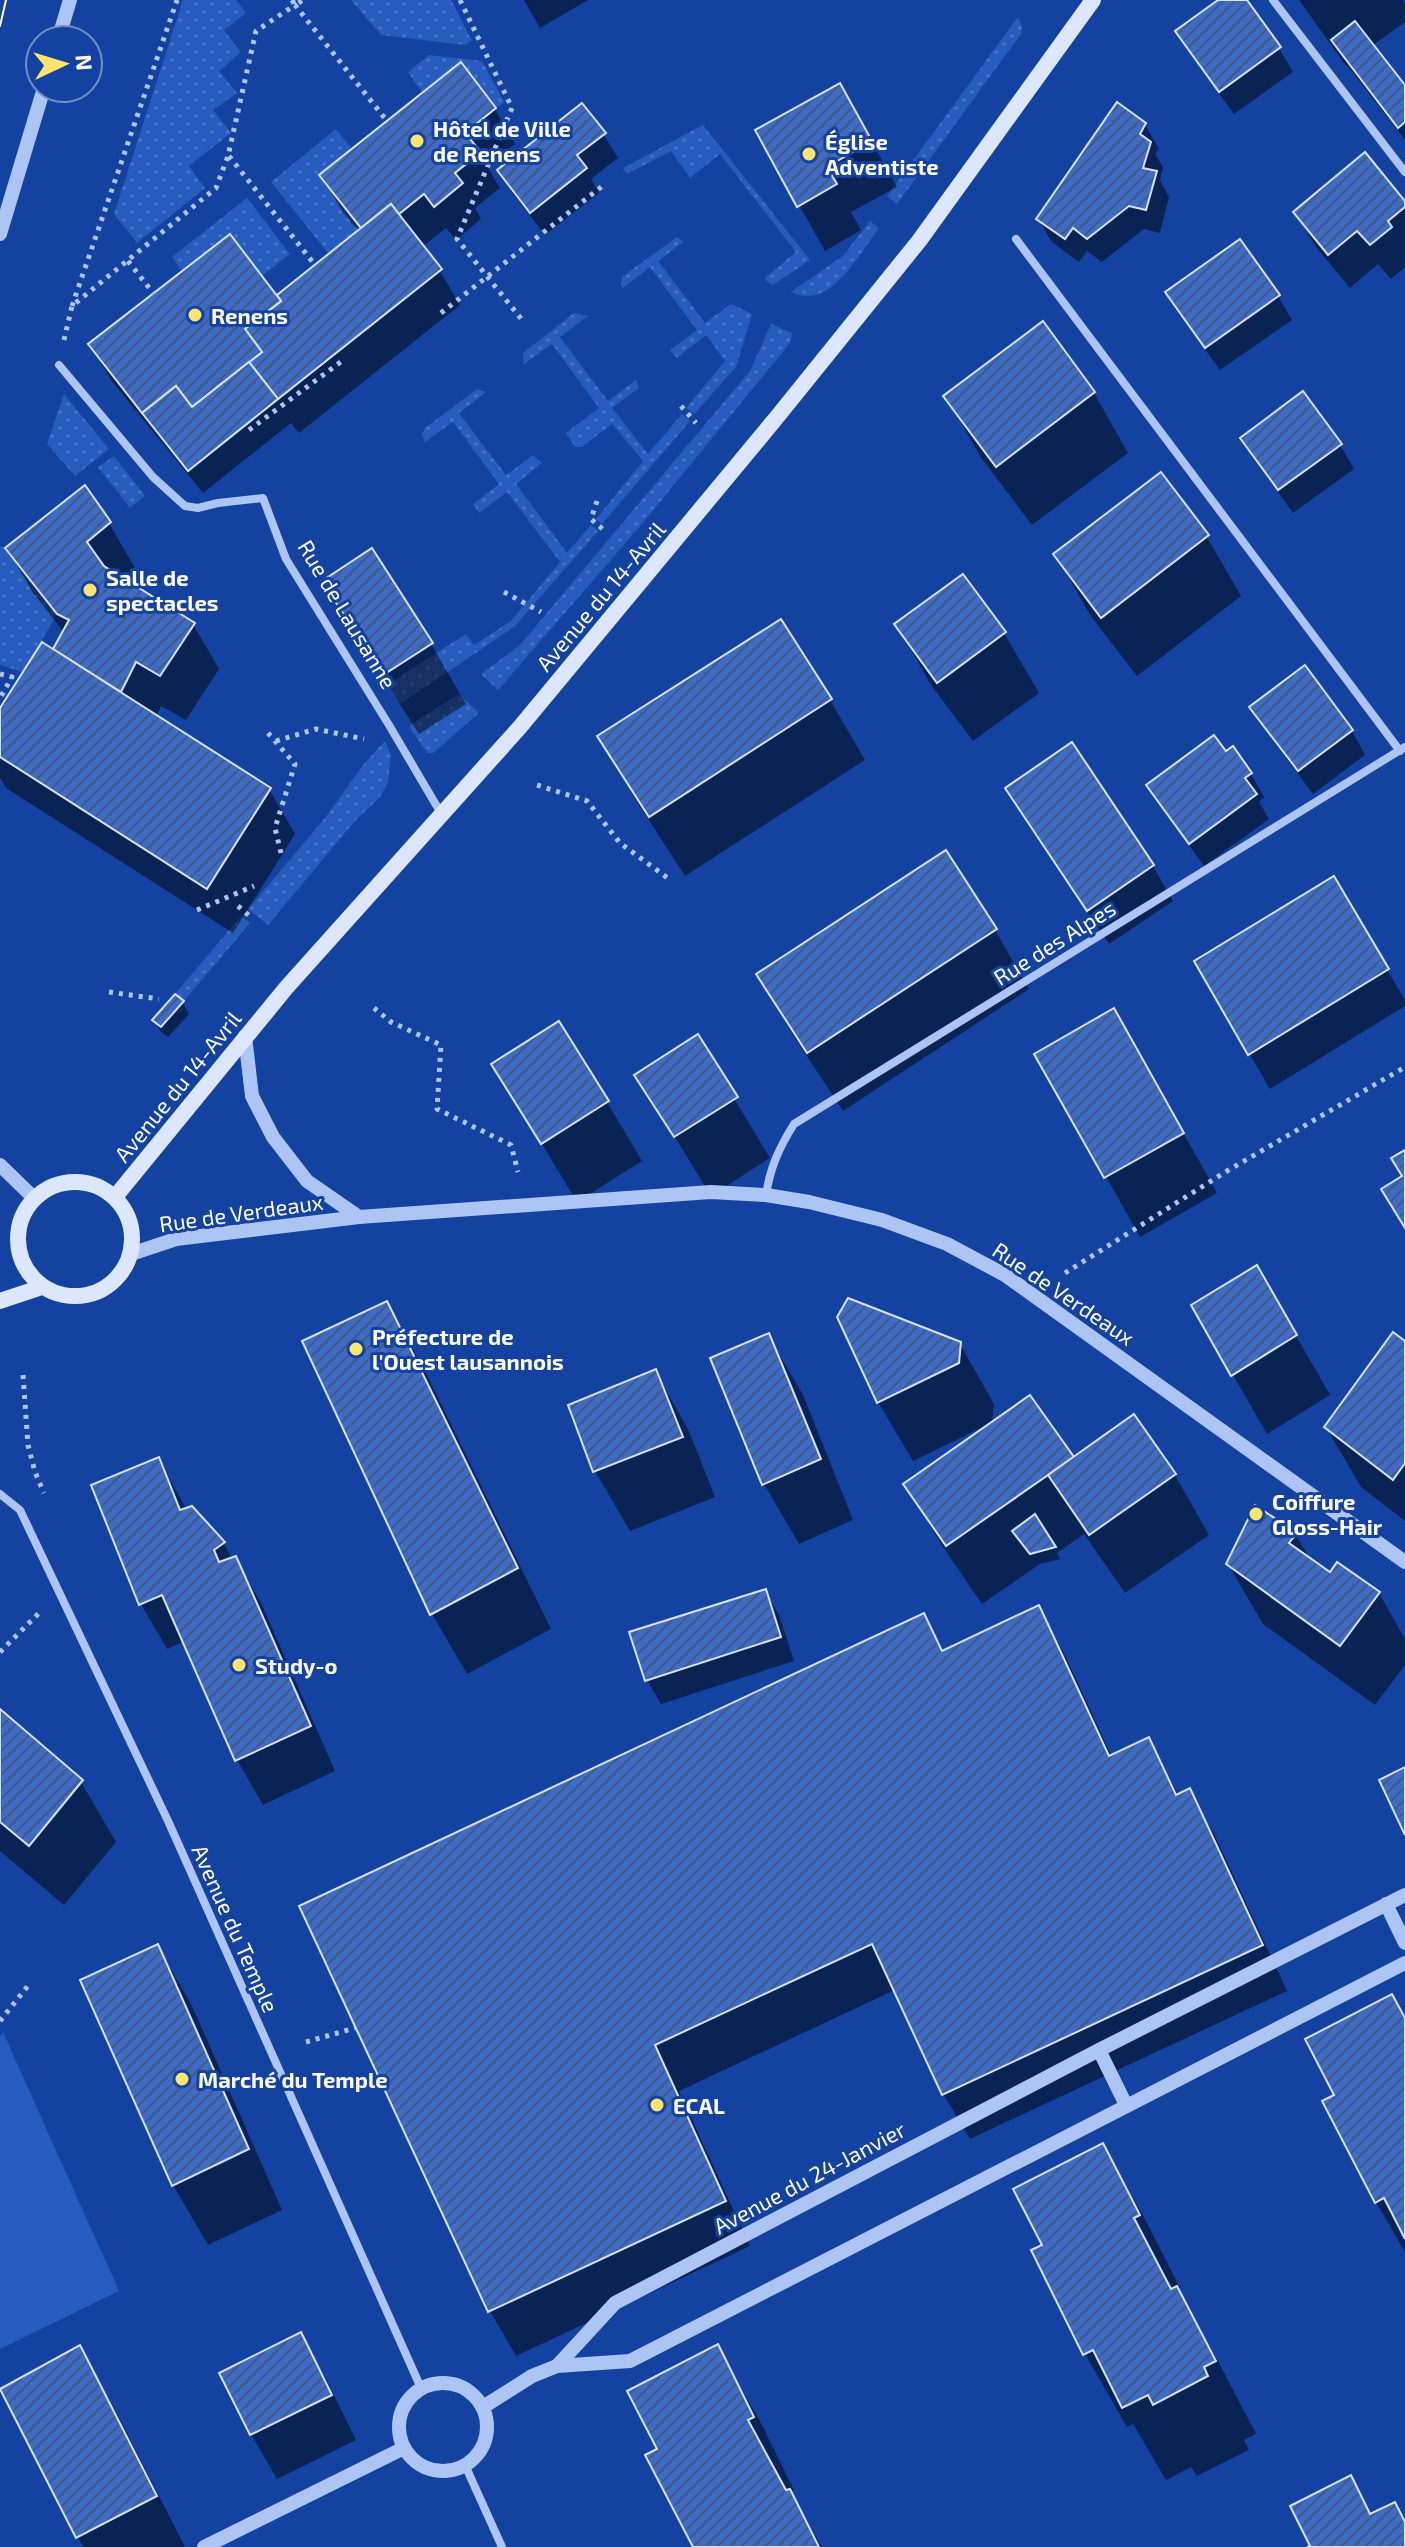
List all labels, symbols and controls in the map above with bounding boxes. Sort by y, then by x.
north arrow [24,24,104,104]
text: N [71,54,98,71]
place label: Hôtel de Ville de Renens [433,115,571,166]
place label: Église Adventiste [825,128,939,179]
marker: Hôtel de Ville de Renens [408,132,426,150]
marker: Église Adventiste [800,145,818,163]
place label: Renens [211,302,288,328]
marker: Renens [186,306,204,324]
street label: Avenue du 14-Avril [530,516,670,676]
street label: Rue de Lausanne [293,535,403,693]
place label: Salle de spectacles [106,564,219,615]
marker: Salle de spectacles [81,581,99,599]
street label: Rue des Alpes [988,894,1120,990]
street label: Avenue du 14-Avril [108,1005,246,1167]
street label: Rue de Verdeaux [157,1188,325,1236]
street label: Rue de Verdeaux [988,1236,1140,1350]
place label: Préfecture de l'Ouest lausannois [372,1323,564,1374]
marker: Préfecture de l'Ouest lausannois [347,1340,365,1358]
place label: Coiffure Gloss-Hair [1272,1488,1383,1539]
marker: Coiffure Gloss-Hair [1247,1505,1265,1523]
place label: Study-o [255,1652,337,1679]
marker: Study-o [230,1656,248,1674]
street label: Avenue du Temple [187,1840,285,2016]
place label: Marché du Temple [198,2066,388,2092]
marker: Marché du Temple [173,2070,191,2088]
place label: ECAL [673,2092,725,2118]
marker: ECAL [648,2096,666,2114]
street label: Avenue du 24-Janvier [709,2115,910,2239]

